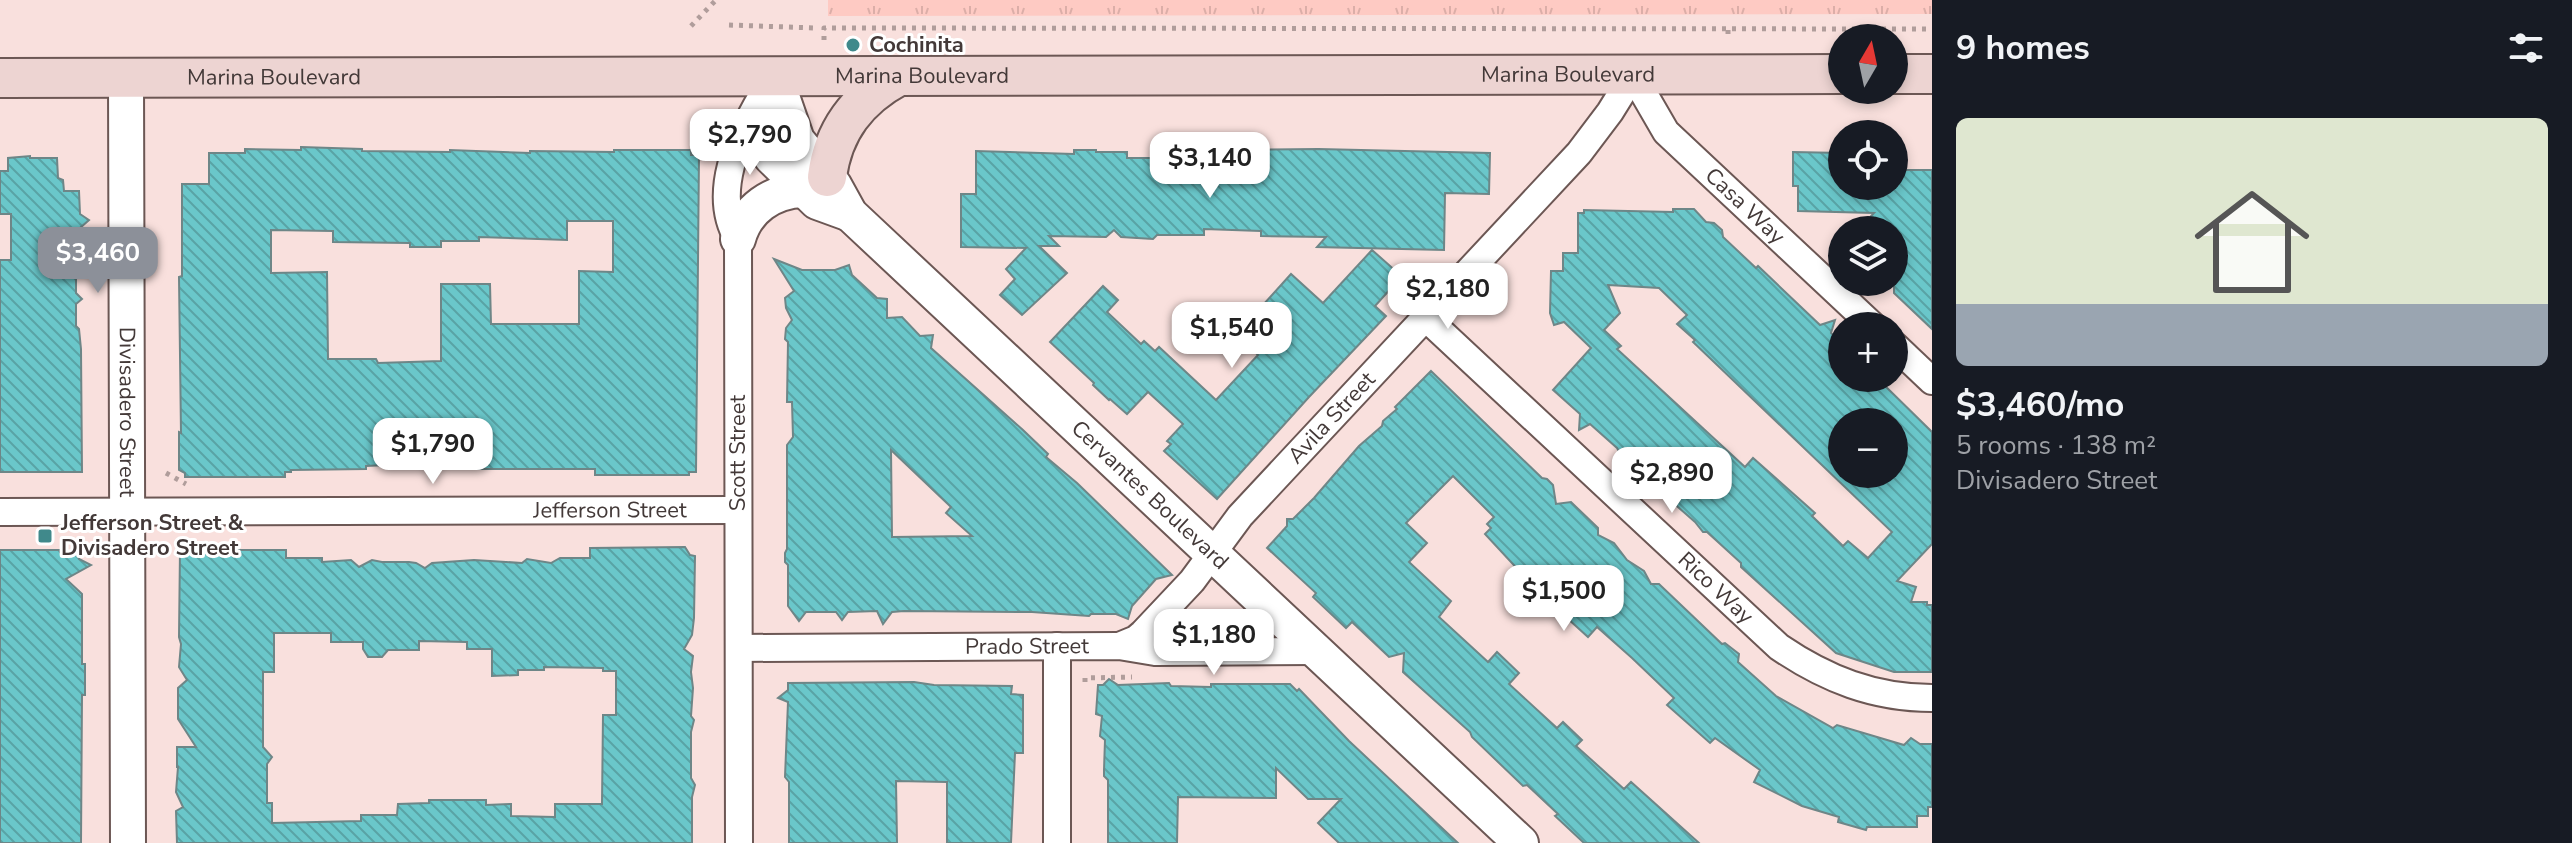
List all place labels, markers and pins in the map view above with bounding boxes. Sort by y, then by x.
place label: Cochinita [869,30,964,60]
marker: Cochinita [844,36,862,54]
pin: $2,790 [685,109,815,177]
pin: $3,140 [1145,132,1275,200]
pin: $3,460 [33,227,163,295]
pin: $2,180 [1383,263,1513,331]
pin: $1,540 [1167,302,1297,370]
pin: $1,790 [368,418,498,486]
pin: $2,890 [1607,447,1737,515]
place label: Jefferson Street & Divisadero Street [60,508,244,563]
marker: Jefferson Street & Divisadero Street [36,527,54,545]
pin: $1,500 [1499,565,1629,633]
pin: $1,180 [1149,609,1279,677]

